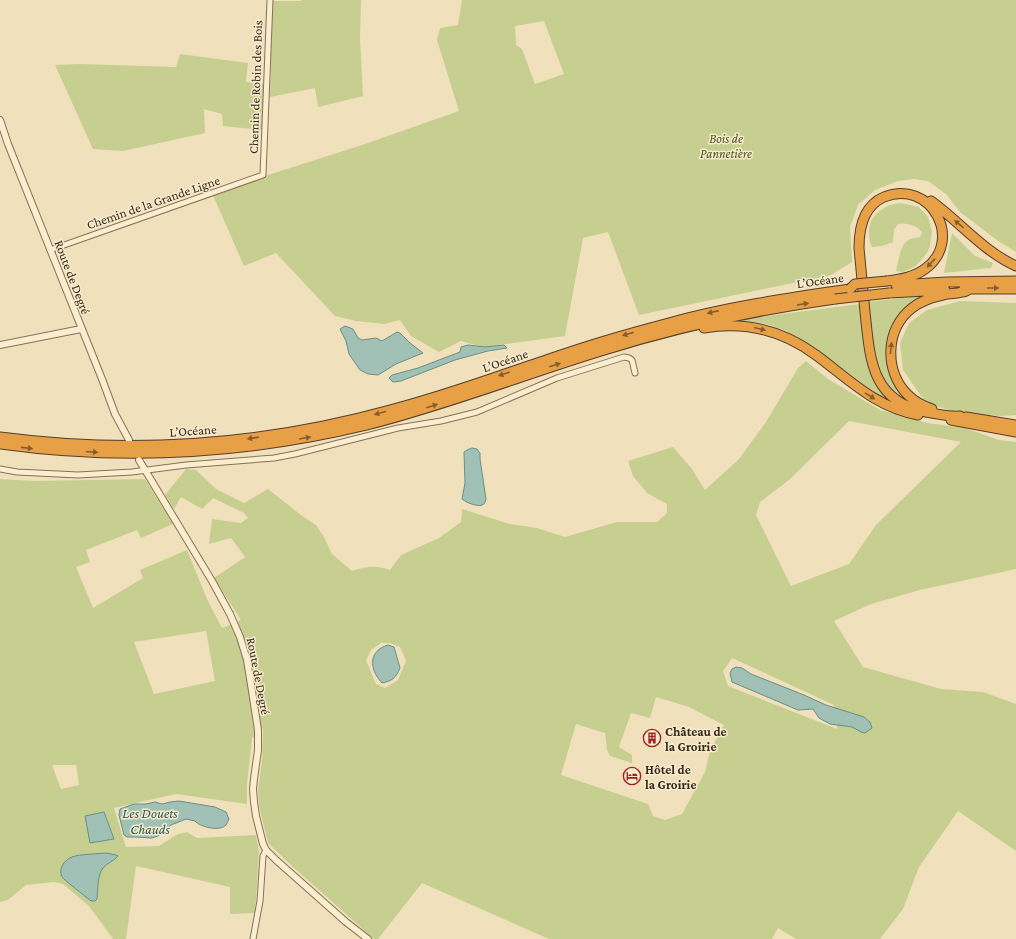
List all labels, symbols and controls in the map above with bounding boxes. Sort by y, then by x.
street label: Chemin de Robin des Bois [246,20,265,154]
park label: Bois de Pannetière [700,131,752,161]
street label: Chemin de la Grande Ligne [85,173,222,232]
one-way arrow [953,219,964,228]
street label: Route de Degré [51,238,94,317]
one-way arrow [926,258,936,268]
street label: L’Océane [796,270,845,291]
one-way arrow [987,285,1000,291]
one-way arrow [797,300,809,306]
one-way arrow [707,309,719,315]
one-way arrow [754,326,766,332]
one-way arrow [622,331,634,337]
one-way arrow [888,341,894,354]
street label: L’Océane [480,346,530,375]
one-way arrow [549,362,561,368]
one-way arrow [498,371,510,377]
one-way arrow [865,392,875,400]
one-way arrow [426,403,438,409]
one-way arrow [374,410,386,416]
street label: L’Océane [169,421,217,440]
one-way arrow [299,434,312,440]
one-way arrow [247,435,259,441]
one-way arrow [21,444,33,451]
one-way arrow [86,449,98,456]
street label: Route de Degré [244,636,273,716]
place label: Château de la Groirie [665,724,727,754]
building icon: Château de la Groirie [642,728,662,748]
place label: Hôtel de la Groirie [645,762,696,792]
hotel icon: Hôtel de la Groirie [622,766,642,786]
water label: Les Douets Chauds [122,805,178,837]

